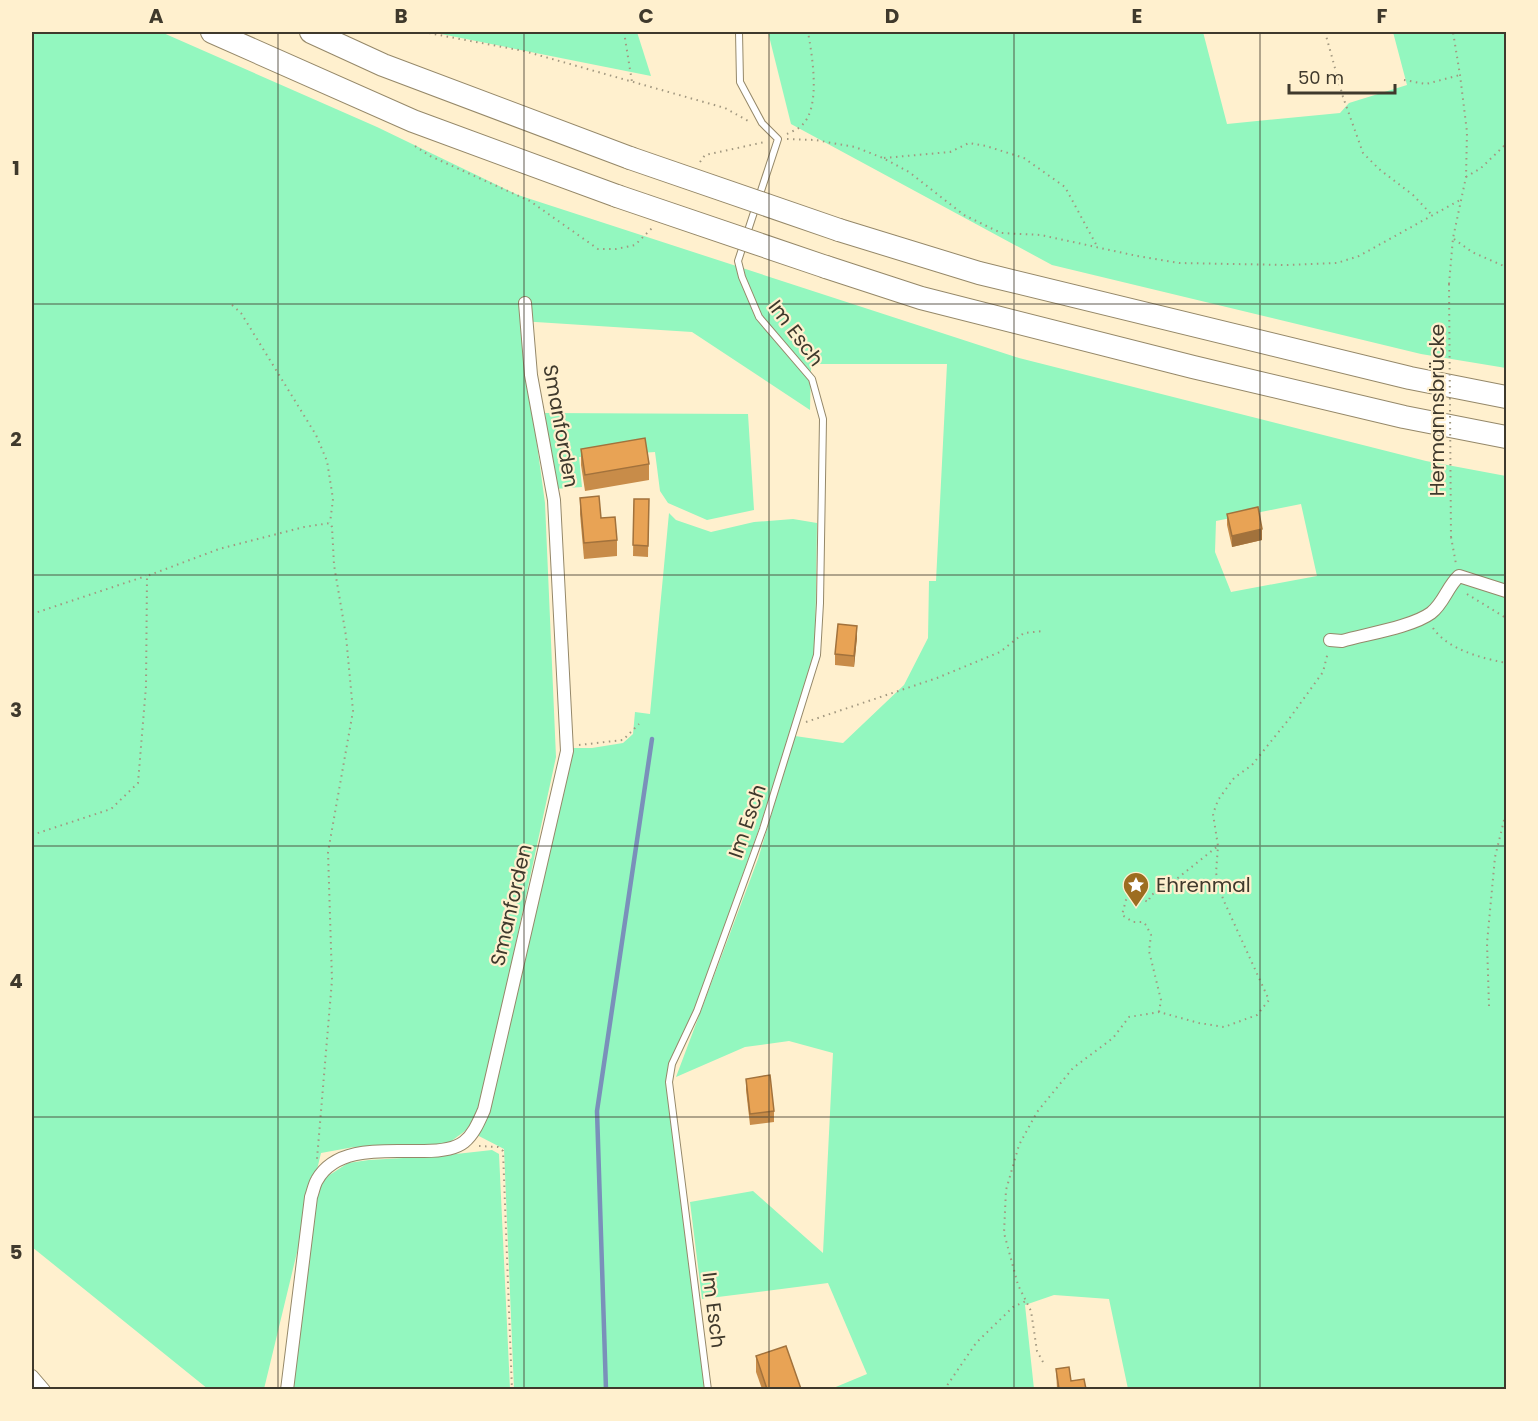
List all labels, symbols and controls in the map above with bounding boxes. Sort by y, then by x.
text: A [149,2,164,30]
text: B [394,2,408,30]
text: C [638,2,654,30]
text: D [885,2,899,30]
text: E [1132,2,1142,30]
text: F [1377,2,1388,30]
scale bar [1289,57,1396,95]
text: 50 m [1298,65,1344,90]
text: 1 [12,154,20,182]
street label: Im Esch [762,294,830,372]
street label: Hermannsbrücke [1423,324,1451,496]
street label: Smanforden [536,362,586,490]
text: 2 [10,425,22,453]
text: 3 [10,696,22,724]
street label: Im Esch [721,780,773,862]
street label: Smanforden [483,841,539,969]
place icon: Ehrenmal [1121,870,1151,908]
place label: Ehrenmal [1156,871,1251,899]
text: 4 [9,967,23,995]
text: 5 [10,1238,23,1266]
street label: Im Esch [695,1270,733,1350]

